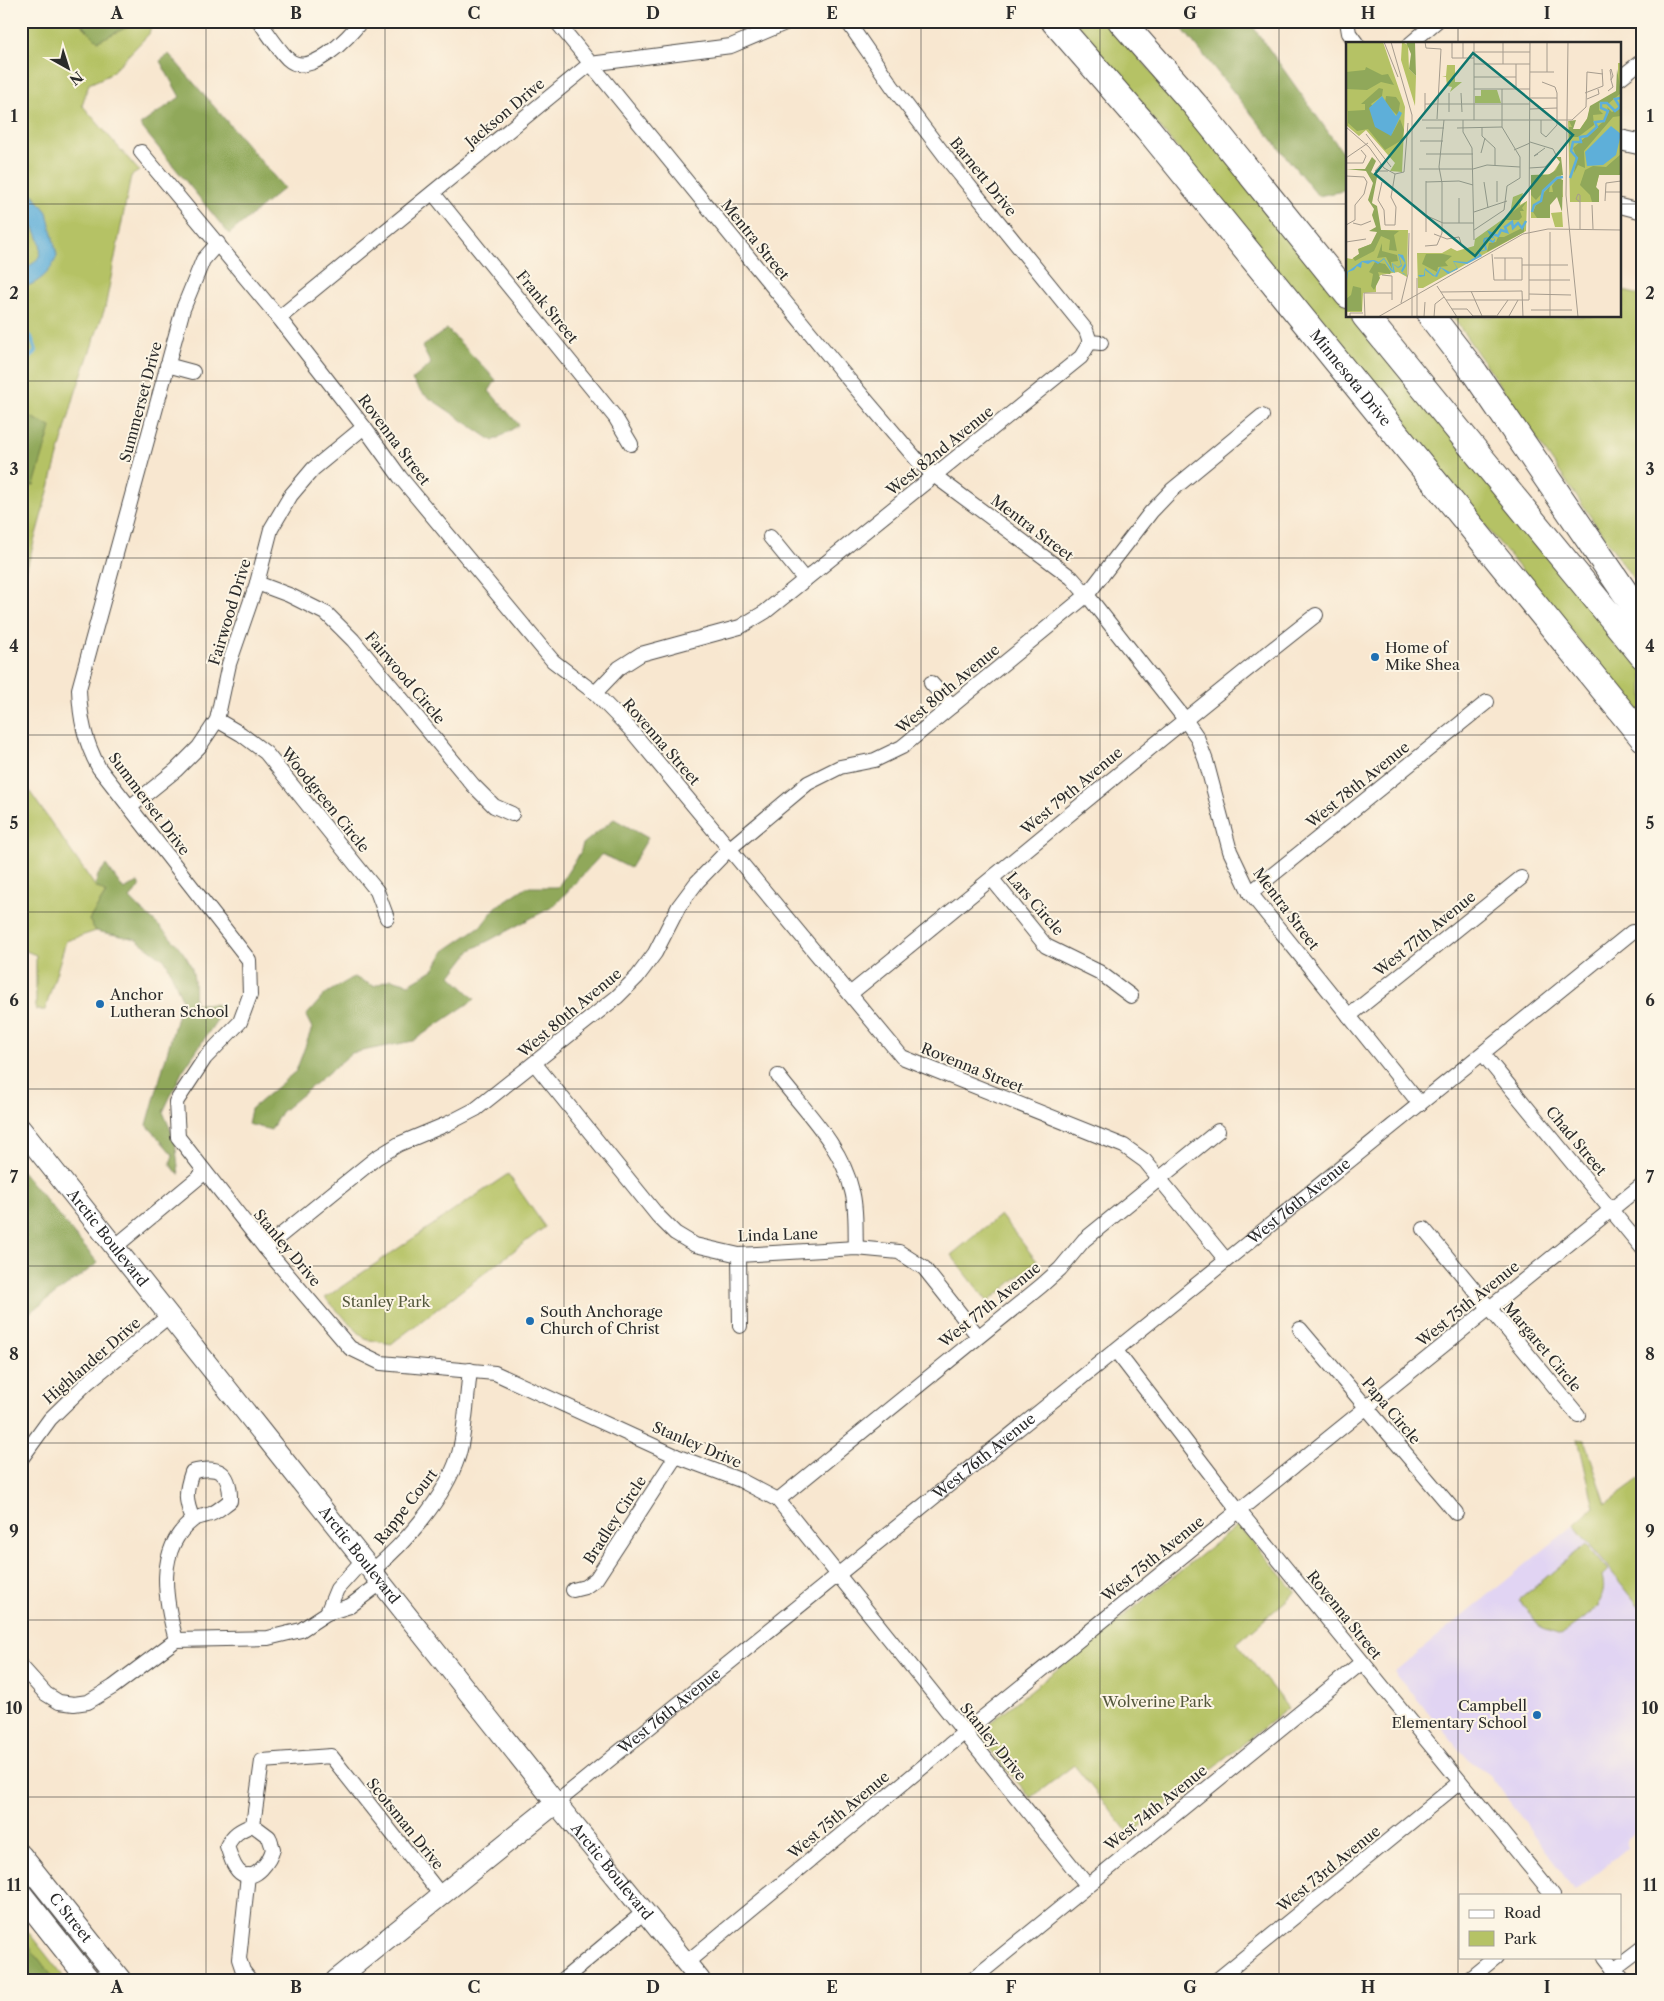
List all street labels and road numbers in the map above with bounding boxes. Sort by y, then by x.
street label: Jackson Drive [460,74,548,153]
street label: Barnett Drive [946,133,1021,220]
street label: Mentra Street [717,195,794,284]
street label: Frank Street [512,266,583,347]
street label: Minnesota Drive [1306,326,1396,430]
street label: Summerset Drive [115,339,166,464]
street label: Rovenna Street [354,391,435,489]
street label: West 82nd Avenue [882,402,997,500]
street label: Mentra Street [987,490,1078,565]
street label: Fairwood Drive [204,556,255,667]
street label: Fairwood Circle [361,628,449,728]
street label: West 80th Avenue [891,640,1003,738]
street label: Rovenna Street [619,694,705,789]
street label: West 78th Avenue [1302,737,1413,833]
street label: Woodgreen Circle [277,742,374,856]
street label: West 79th Avenue [1016,743,1126,839]
street label: Summerset Drive [104,748,194,859]
street label: Mentra Street [1249,864,1324,954]
street label: Lars Circle [1003,868,1068,939]
street label: West 77th Avenue [1369,887,1479,981]
street label: West 80th Avenue [513,964,625,1062]
street label: Rovenna Street [918,1038,1027,1097]
street label: Chad Street [1542,1102,1611,1180]
street label: West 76th Avenue [1243,1154,1354,1249]
street label: Arctic Boulevard [63,1184,152,1290]
street label: Stanley Drive [250,1205,325,1290]
street label: Linda Lane [738,1224,818,1245]
street label: West 75th Avenue [1412,1257,1523,1351]
street label: West 77th Avenue [934,1258,1044,1352]
street label: Margaret Circle [1499,1298,1586,1396]
street label: Highlander Drive [39,1313,144,1408]
street label: Papa Circle [1358,1373,1425,1448]
street label: West 76th Avenue [928,1409,1039,1504]
street label: Stanley Drive [650,1417,745,1472]
street label: Rappe Court [370,1464,442,1549]
street label: Bradley Circle [579,1472,650,1567]
street label: Arctic Boulevard [314,1501,404,1607]
street label: West 75th Avenue [1097,1512,1208,1606]
street label: Rovenna Street [1303,1566,1386,1663]
street label: West 76th Avenue [613,1664,724,1759]
street label: Stanley Drive [956,1699,1031,1785]
street label: West 74th Avenue [1100,1760,1211,1855]
street label: West 75th Avenue [783,1767,893,1863]
street label: Scotsman Drive [363,1774,448,1873]
street label: Arctic Boulevard [567,1818,657,1924]
street label: West 73rd Avenue [1273,1821,1384,1917]
street label: C Street [45,1889,97,1947]

